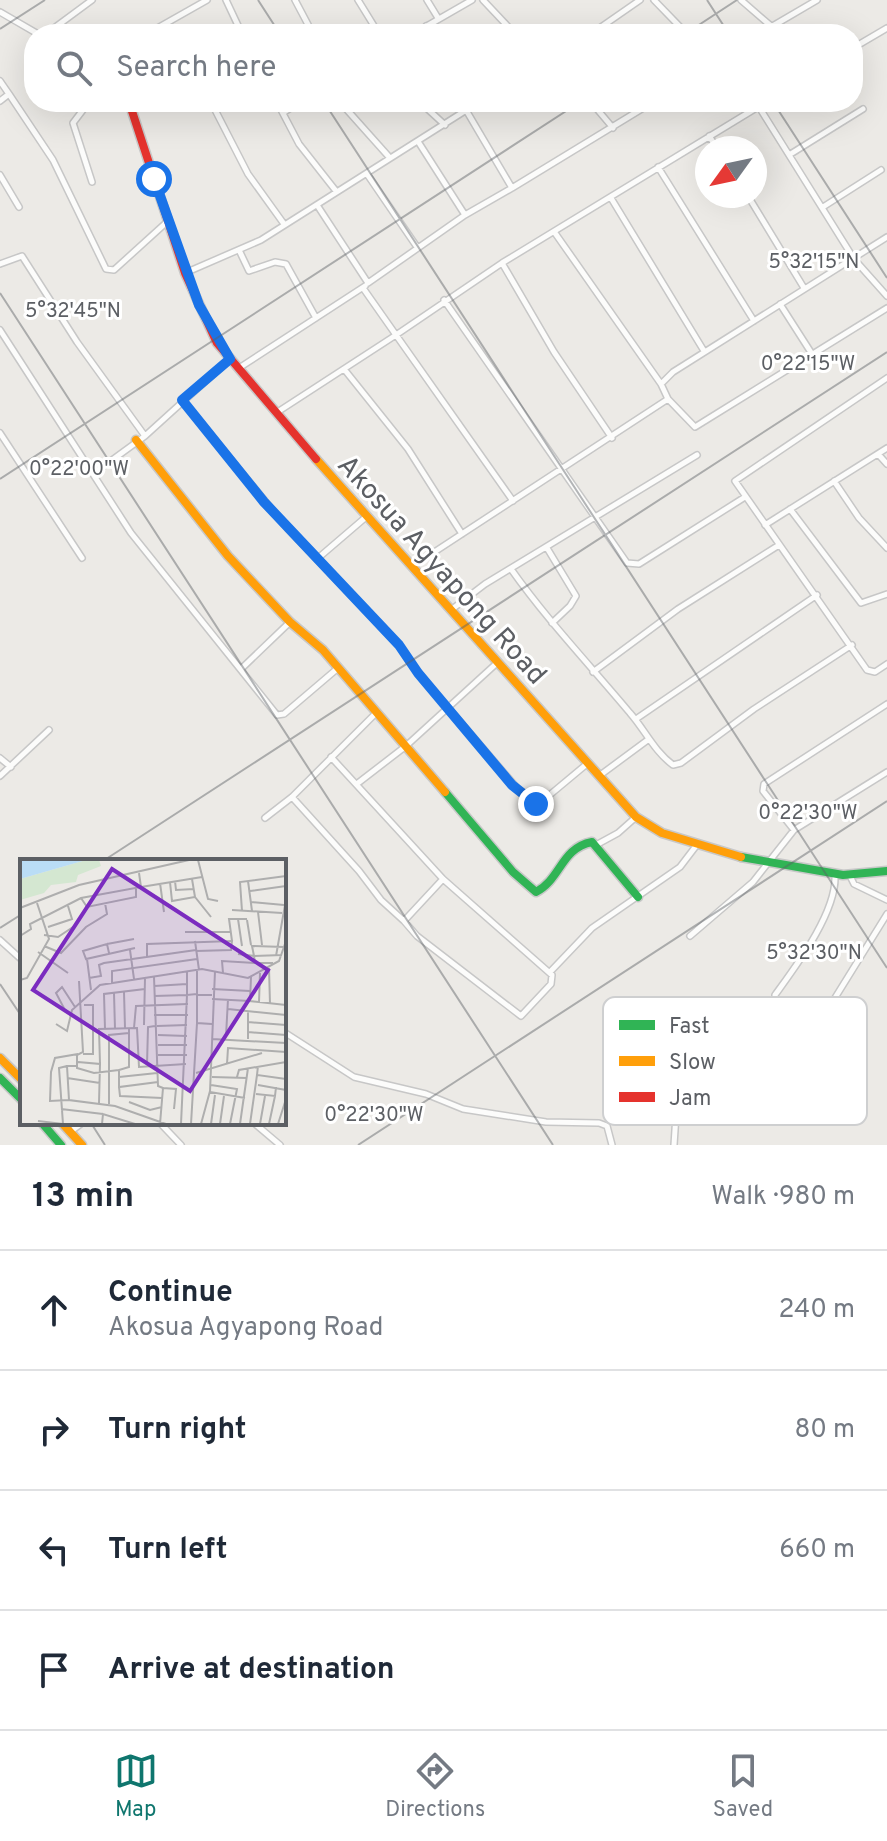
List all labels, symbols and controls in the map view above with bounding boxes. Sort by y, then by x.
search box [24,24,863,112]
icon: search [52,46,96,90]
text: Search here [116,50,276,87]
north arrow [695,136,767,208]
route start [136,161,172,197]
text: 5°32'15"N [769,250,859,276]
text: 5°32'45"N [25,299,121,325]
text: 0°22'15"W [761,352,855,378]
street label: Akosua Agyapong Road [328,449,553,693]
text: 0°22'00"W [29,457,129,483]
route end [518,786,554,822]
text: 0°22'30"W [758,801,858,827]
inset map [20,859,286,1125]
text: 5°32'30"N [766,941,862,967]
legend [603,997,867,1125]
text: Fast [669,1014,710,1041]
text: Slow [669,1050,716,1077]
text: Jam [669,1086,712,1113]
text: 0°22'30"W [324,1103,424,1129]
text: 13 min [32,1176,134,1219]
text: Walk · 980 m [711,1181,855,1214]
text: Continue [108,1275,233,1312]
icon: ahead [32,1288,76,1332]
text: 240 m [778,1294,855,1327]
text: Akosua Agyapong Road [108,1312,383,1345]
icon: right [32,1408,76,1452]
text: Turn right [108,1412,246,1449]
text: 80 m [795,1414,855,1447]
icon: left [32,1528,76,1572]
text: Turn left [108,1532,228,1569]
text: 660 m [779,1534,855,1567]
icon: arrive [32,1648,76,1692]
text: Arrive at destination [108,1652,394,1689]
tab: Map [114,1749,158,1824]
tab: Directions [385,1749,485,1824]
tab: Saved [713,1749,773,1824]

